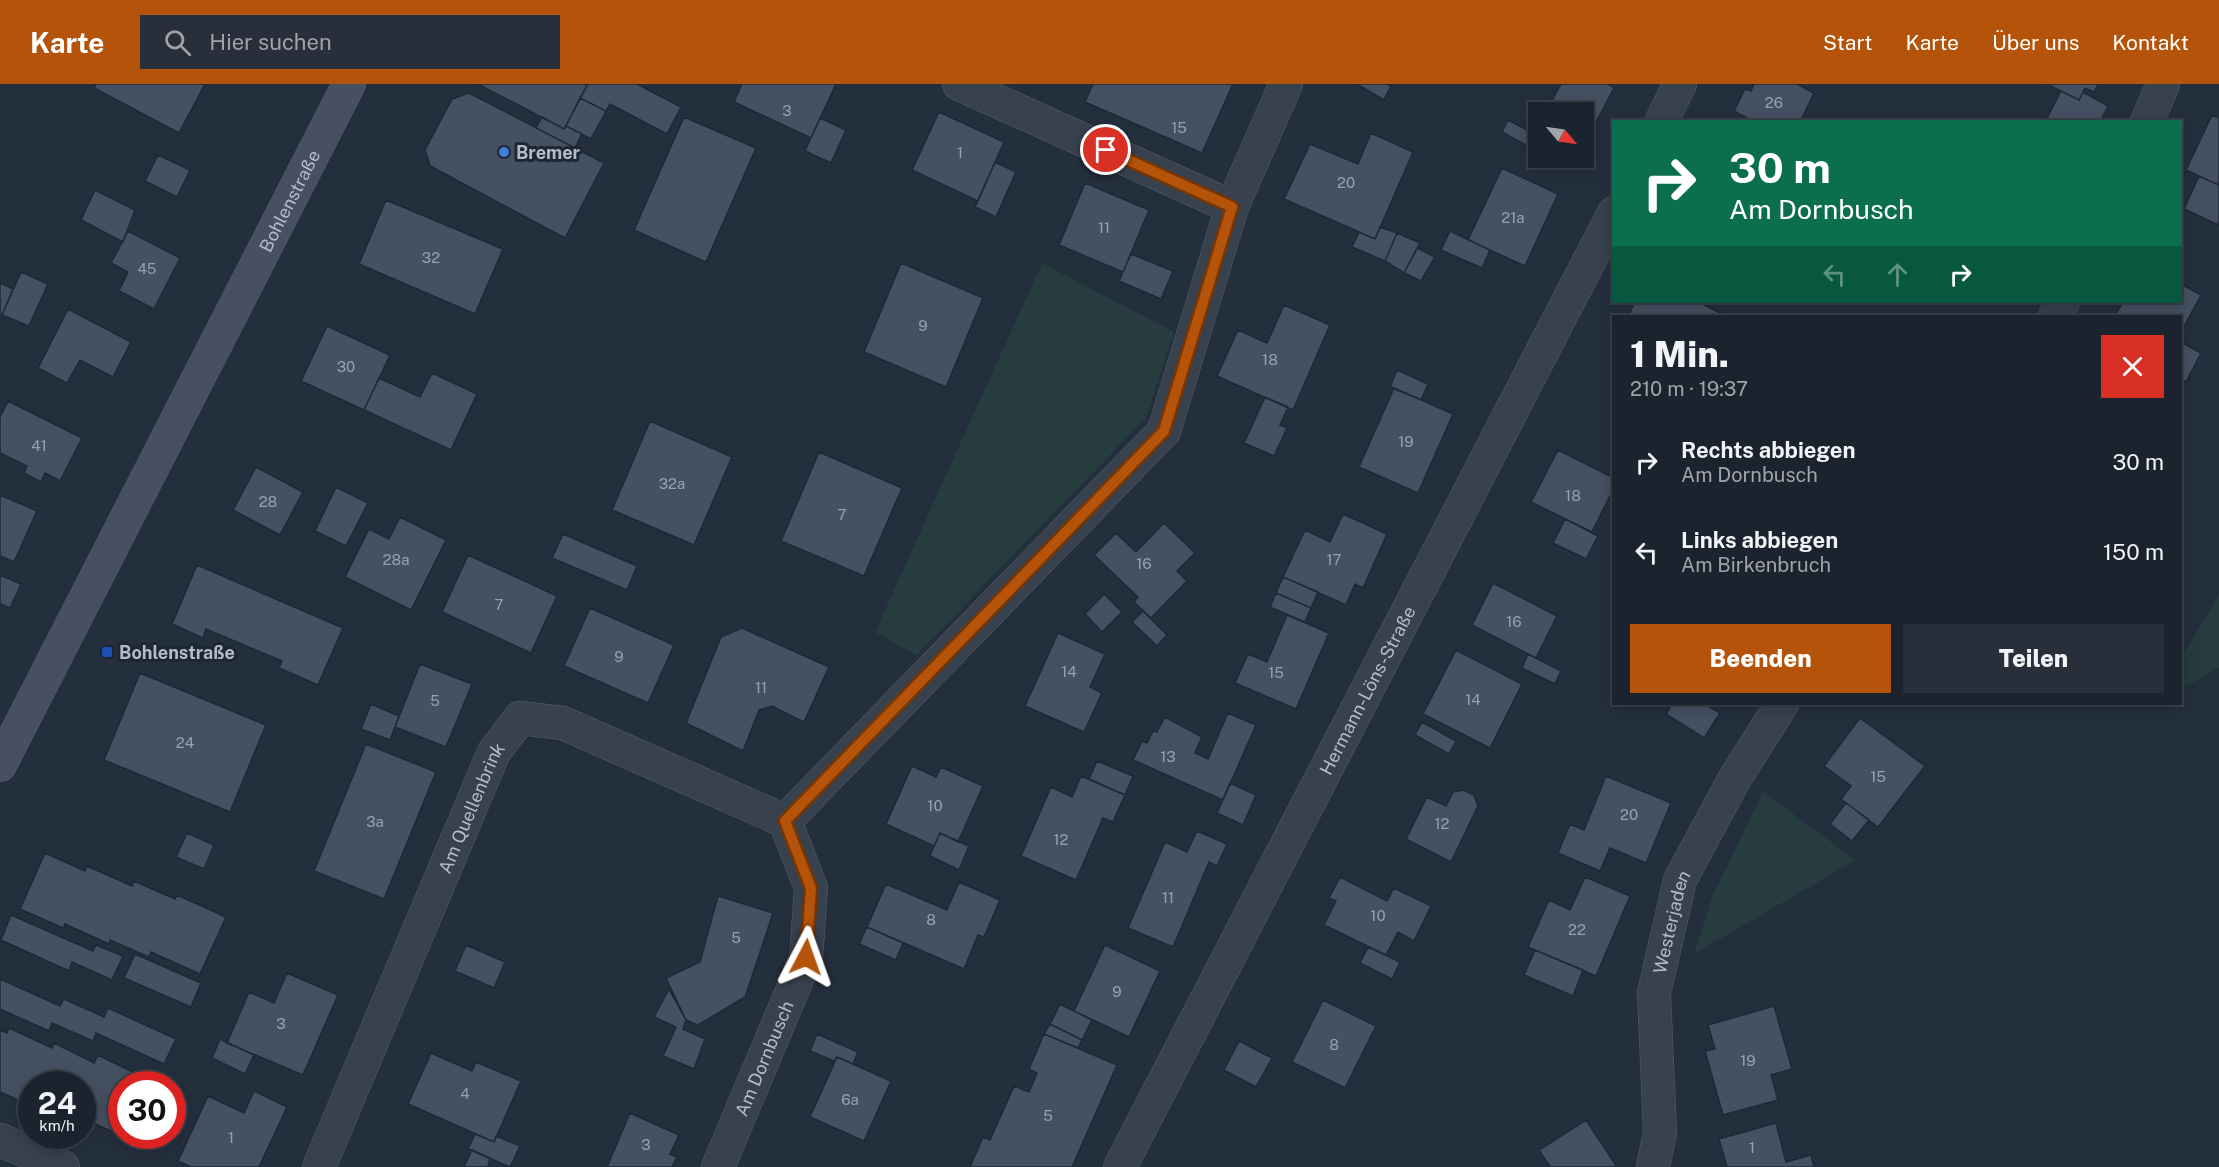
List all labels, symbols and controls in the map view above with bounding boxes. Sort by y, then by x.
search box [140,15,560,69]
text: Karte [30,26,104,59]
icon: search [161,26,194,59]
text: Hier suchen [209,29,332,55]
text: Start [1823,30,1872,55]
text: Karte [1905,30,1959,55]
text: Über uns [1992,30,2079,55]
text: Kontakt [2112,30,2189,55]
house number: 26 [1765,94,1783,111]
house number: 3 [782,102,792,119]
north arrow [1528,102,1594,168]
map controls [1528,102,1594,168]
house number: 15 [1171,119,1187,136]
pin [1080,124,1131,175]
icon: arrive [1089,133,1122,166]
place label: Bremer [516,142,581,163]
text: 30 m [1729,143,1831,192]
house number: 1 [957,144,963,161]
icon: right [1630,144,1708,222]
marker: Bremer [497,145,511,159]
street label: Bohlenstraße [254,146,324,255]
house number: 20 [1337,174,1355,191]
text: Am Dornbusch [1729,193,1914,225]
house number: 21a [1501,209,1525,226]
house number: 11 [1098,219,1110,236]
house number: 32 [422,249,440,266]
icon: left [1818,258,1851,291]
icon: ahead [1881,258,1914,291]
icon: right [1944,258,1977,291]
house number: 45 [138,260,156,277]
house number: 9 [918,317,928,334]
text: 1 Min. [1630,333,1729,375]
button: close [2101,335,2164,398]
house number: 18 [1262,351,1278,368]
house number: 30 [337,358,355,375]
text: 210 m · 19:37 [1630,377,1748,401]
house number: 19 [1398,433,1414,450]
house number: 41 [31,437,47,454]
text: Rechts abbiegen [1681,437,1856,463]
icon: right [1630,446,1663,479]
text: 30 m [2112,449,2164,475]
text: Am Dornbusch [1681,463,1818,487]
house number: 32a [659,475,685,492]
house number: 18 [1565,487,1581,504]
house number: 28 [259,493,277,510]
house number: 7 [837,506,847,523]
text: Links abbiegen [1681,527,1838,553]
icon: left [1630,536,1663,569]
text: 150 m [2103,539,2164,565]
house number: 28a [383,551,409,568]
house number: 17 [1326,551,1342,568]
text: Am Birkenbruch [1681,553,1831,577]
house number: 16 [1136,555,1152,572]
house number: 7 [494,596,504,613]
street label: Hermann-Löns-Straße [1315,602,1419,778]
house number: 16 [1506,613,1522,630]
button: Beenden [1630,624,1891,693]
button: Teilen [1903,624,2164,693]
place label: Bohlenstraße [119,642,235,663]
marker: Bohlenstraße [100,645,114,659]
house number: 9 [614,648,624,665]
house number: 14 [1061,663,1077,680]
house number: 15 [1268,664,1284,681]
house number: 11 [755,679,767,696]
house number: 14 [1465,691,1481,708]
house number: 5 [430,692,440,709]
house number: 24 [176,734,194,751]
street label: Am Quellenbrink [434,738,508,876]
house number: 13 [1160,748,1176,765]
house number: 15 [1870,768,1886,785]
house number: 10 [927,797,943,814]
house number: 20 [1620,806,1638,823]
house number: 3a [366,813,384,830]
house number: 12 [1434,815,1450,832]
house number: 12 [1053,831,1069,848]
street label: Westerjaden [1648,866,1694,975]
house number: 11 [1162,889,1174,906]
house number: 10 [1370,907,1386,924]
house number: 8 [926,911,936,928]
house number: 22 [1568,921,1586,938]
position arrow [774,925,838,989]
house number: 5 [731,929,741,946]
house number: 9 [1112,983,1122,1000]
street label: Am Dornbusch [730,997,797,1119]
house number: 3 [276,1015,286,1032]
house number: 8 [1329,1036,1339,1053]
house number: 19 [1740,1052,1756,1069]
speed limit sign: 30 [108,1071,186,1149]
text: 24 [38,1085,76,1121]
house number: 4 [460,1085,470,1102]
house number: 6a [841,1091,859,1108]
house number: 5 [1043,1107,1053,1124]
text: km/h [39,1117,75,1134]
house number: 1 [228,1129,234,1146]
house number: 3 [641,1136,651,1153]
house number: 1 [1749,1139,1755,1156]

